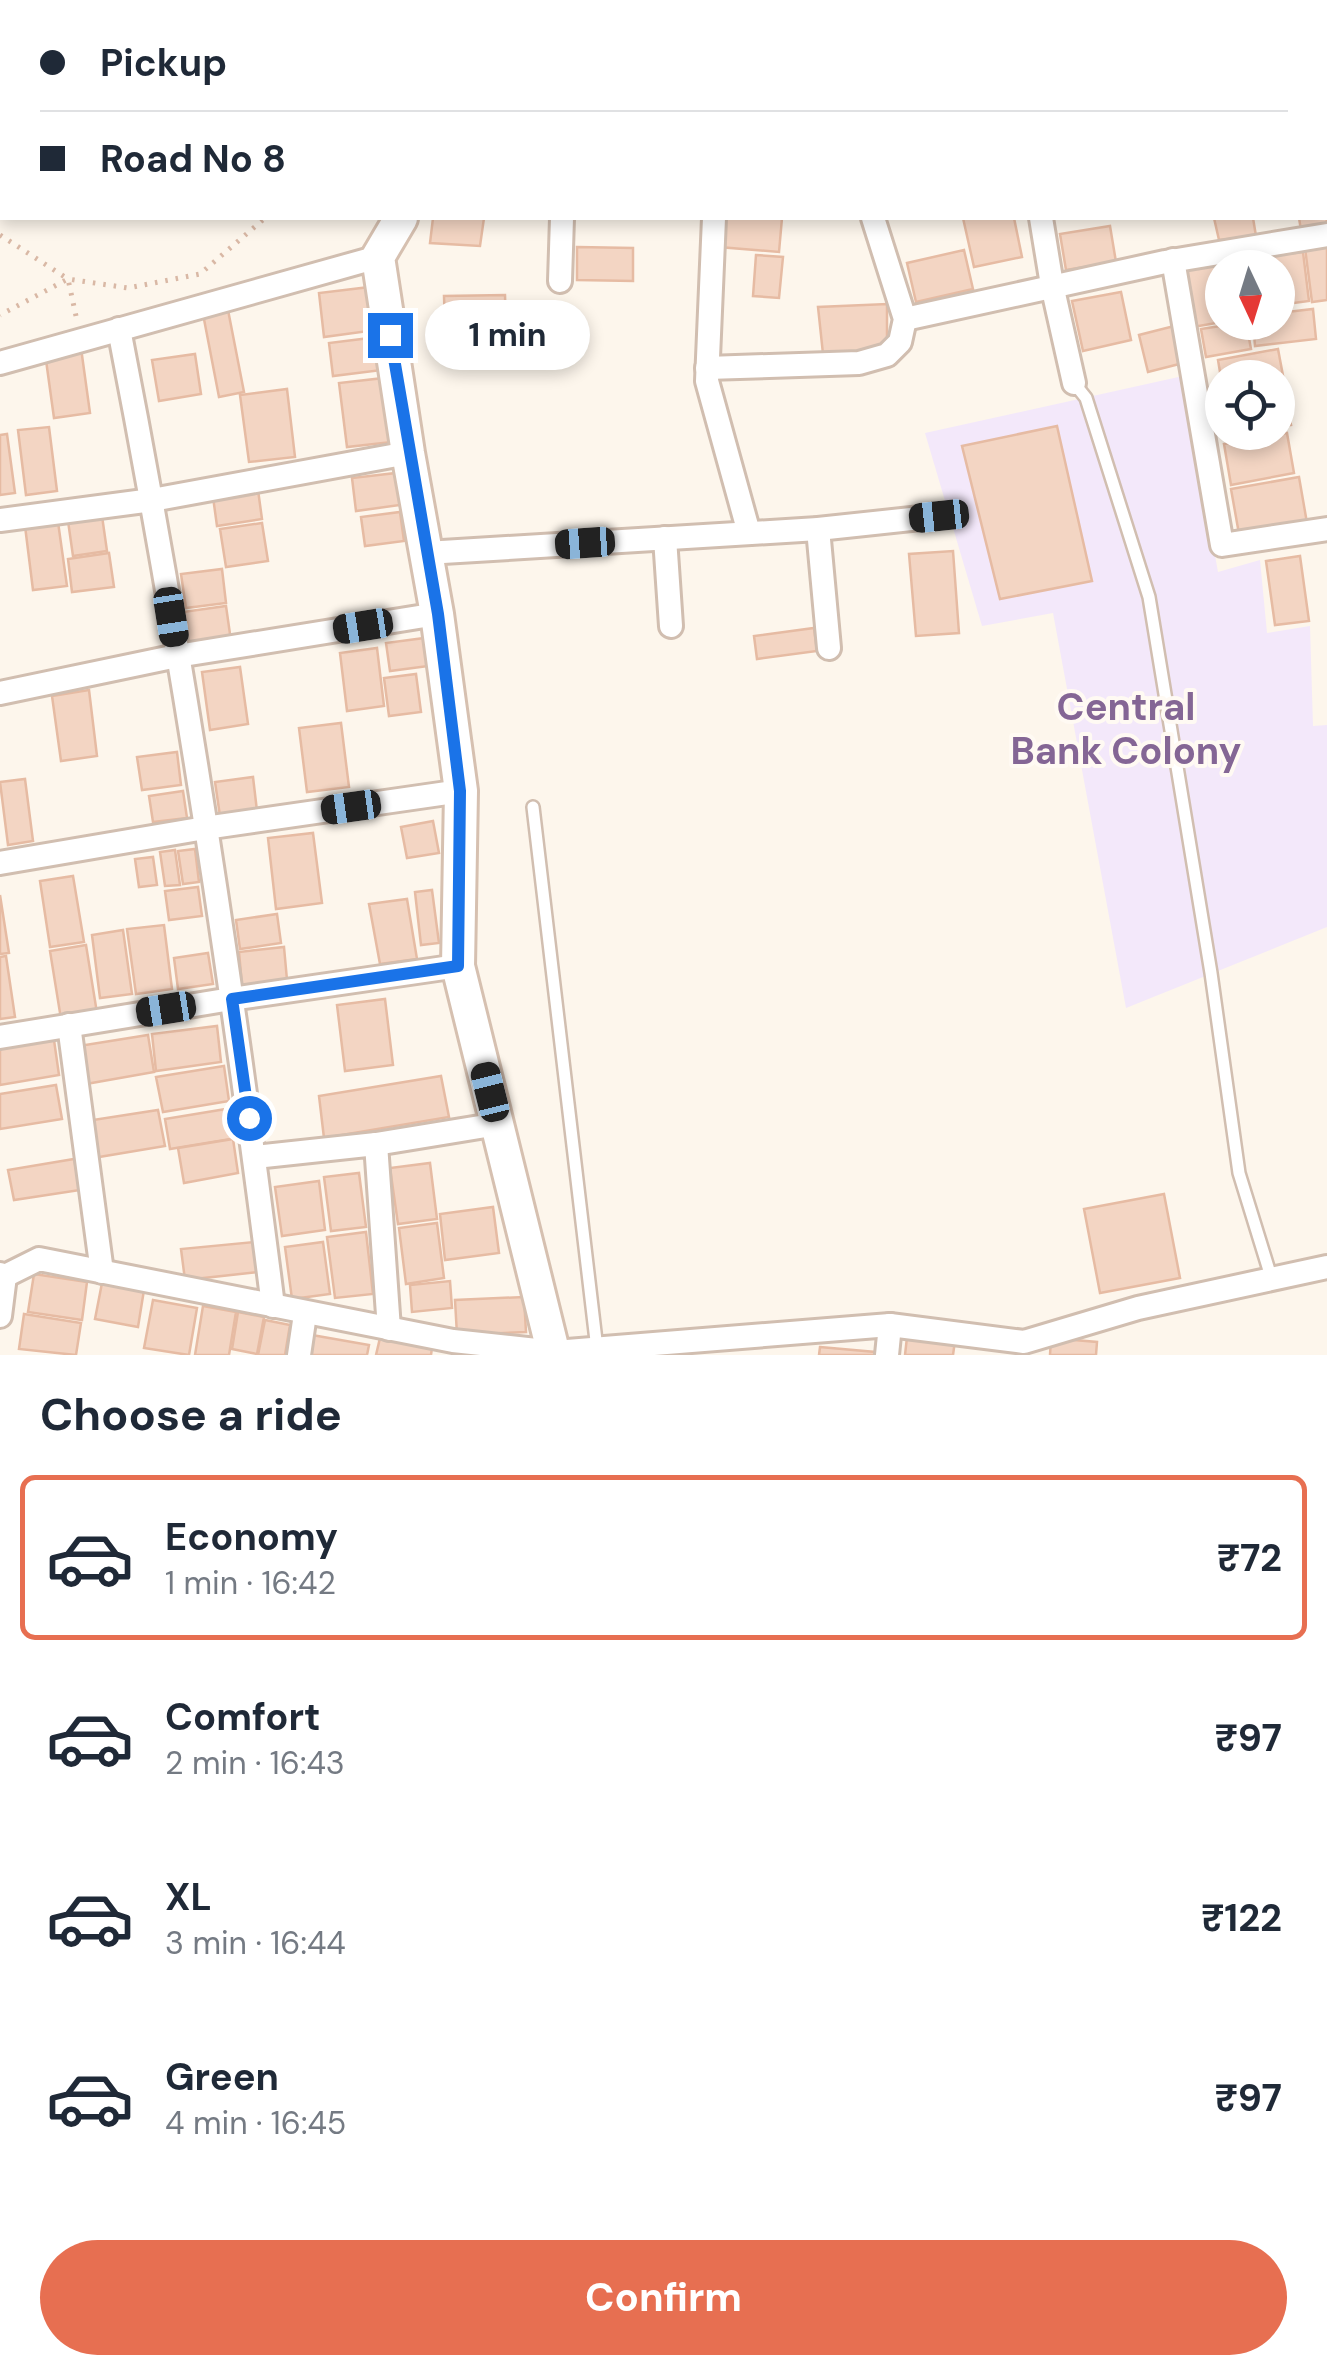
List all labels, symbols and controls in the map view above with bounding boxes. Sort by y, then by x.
text: Pickup [100,38,227,88]
text: Road No 8 [100,134,286,184]
north arrow [1205,250,1295,340]
map controls [1205,250,1295,450]
callout: 1 min [425,300,590,370]
route end [368,313,413,358]
text: 1 min [469,314,546,356]
button: locate [1205,360,1295,450]
car [908,498,970,534]
car [554,526,616,560]
car [151,585,191,649]
car [331,606,395,646]
district label: Central Bank Colony [1010,682,1242,776]
car [319,788,383,826]
car [134,989,198,1029]
car [468,1059,512,1125]
route start [227,1096,272,1141]
text: Choose a ride [40,1385,342,1444]
text: Economy [165,1512,338,1562]
icon: car [45,1513,135,1603]
text: ₹72 [1217,1533,1282,1583]
text: 1 min · 16:42 [165,1562,336,1604]
text: Comfort [165,1692,321,1742]
icon: car [45,1693,135,1783]
text: ₹97 [1215,1713,1282,1763]
text: 2 min · 16:43 [165,1742,345,1784]
text: XL [165,1872,212,1922]
icon: car [45,1873,135,1963]
text: ₹122 [1201,1893,1282,1943]
text: 3 min · 16:44 [165,1922,346,1964]
text: Green [165,2052,279,2102]
icon: car [45,2053,135,2143]
text: ₹97 [1215,2073,1282,2123]
text: 4 min · 16:45 [165,2102,346,2144]
button: Confirm [40,2240,1287,2355]

